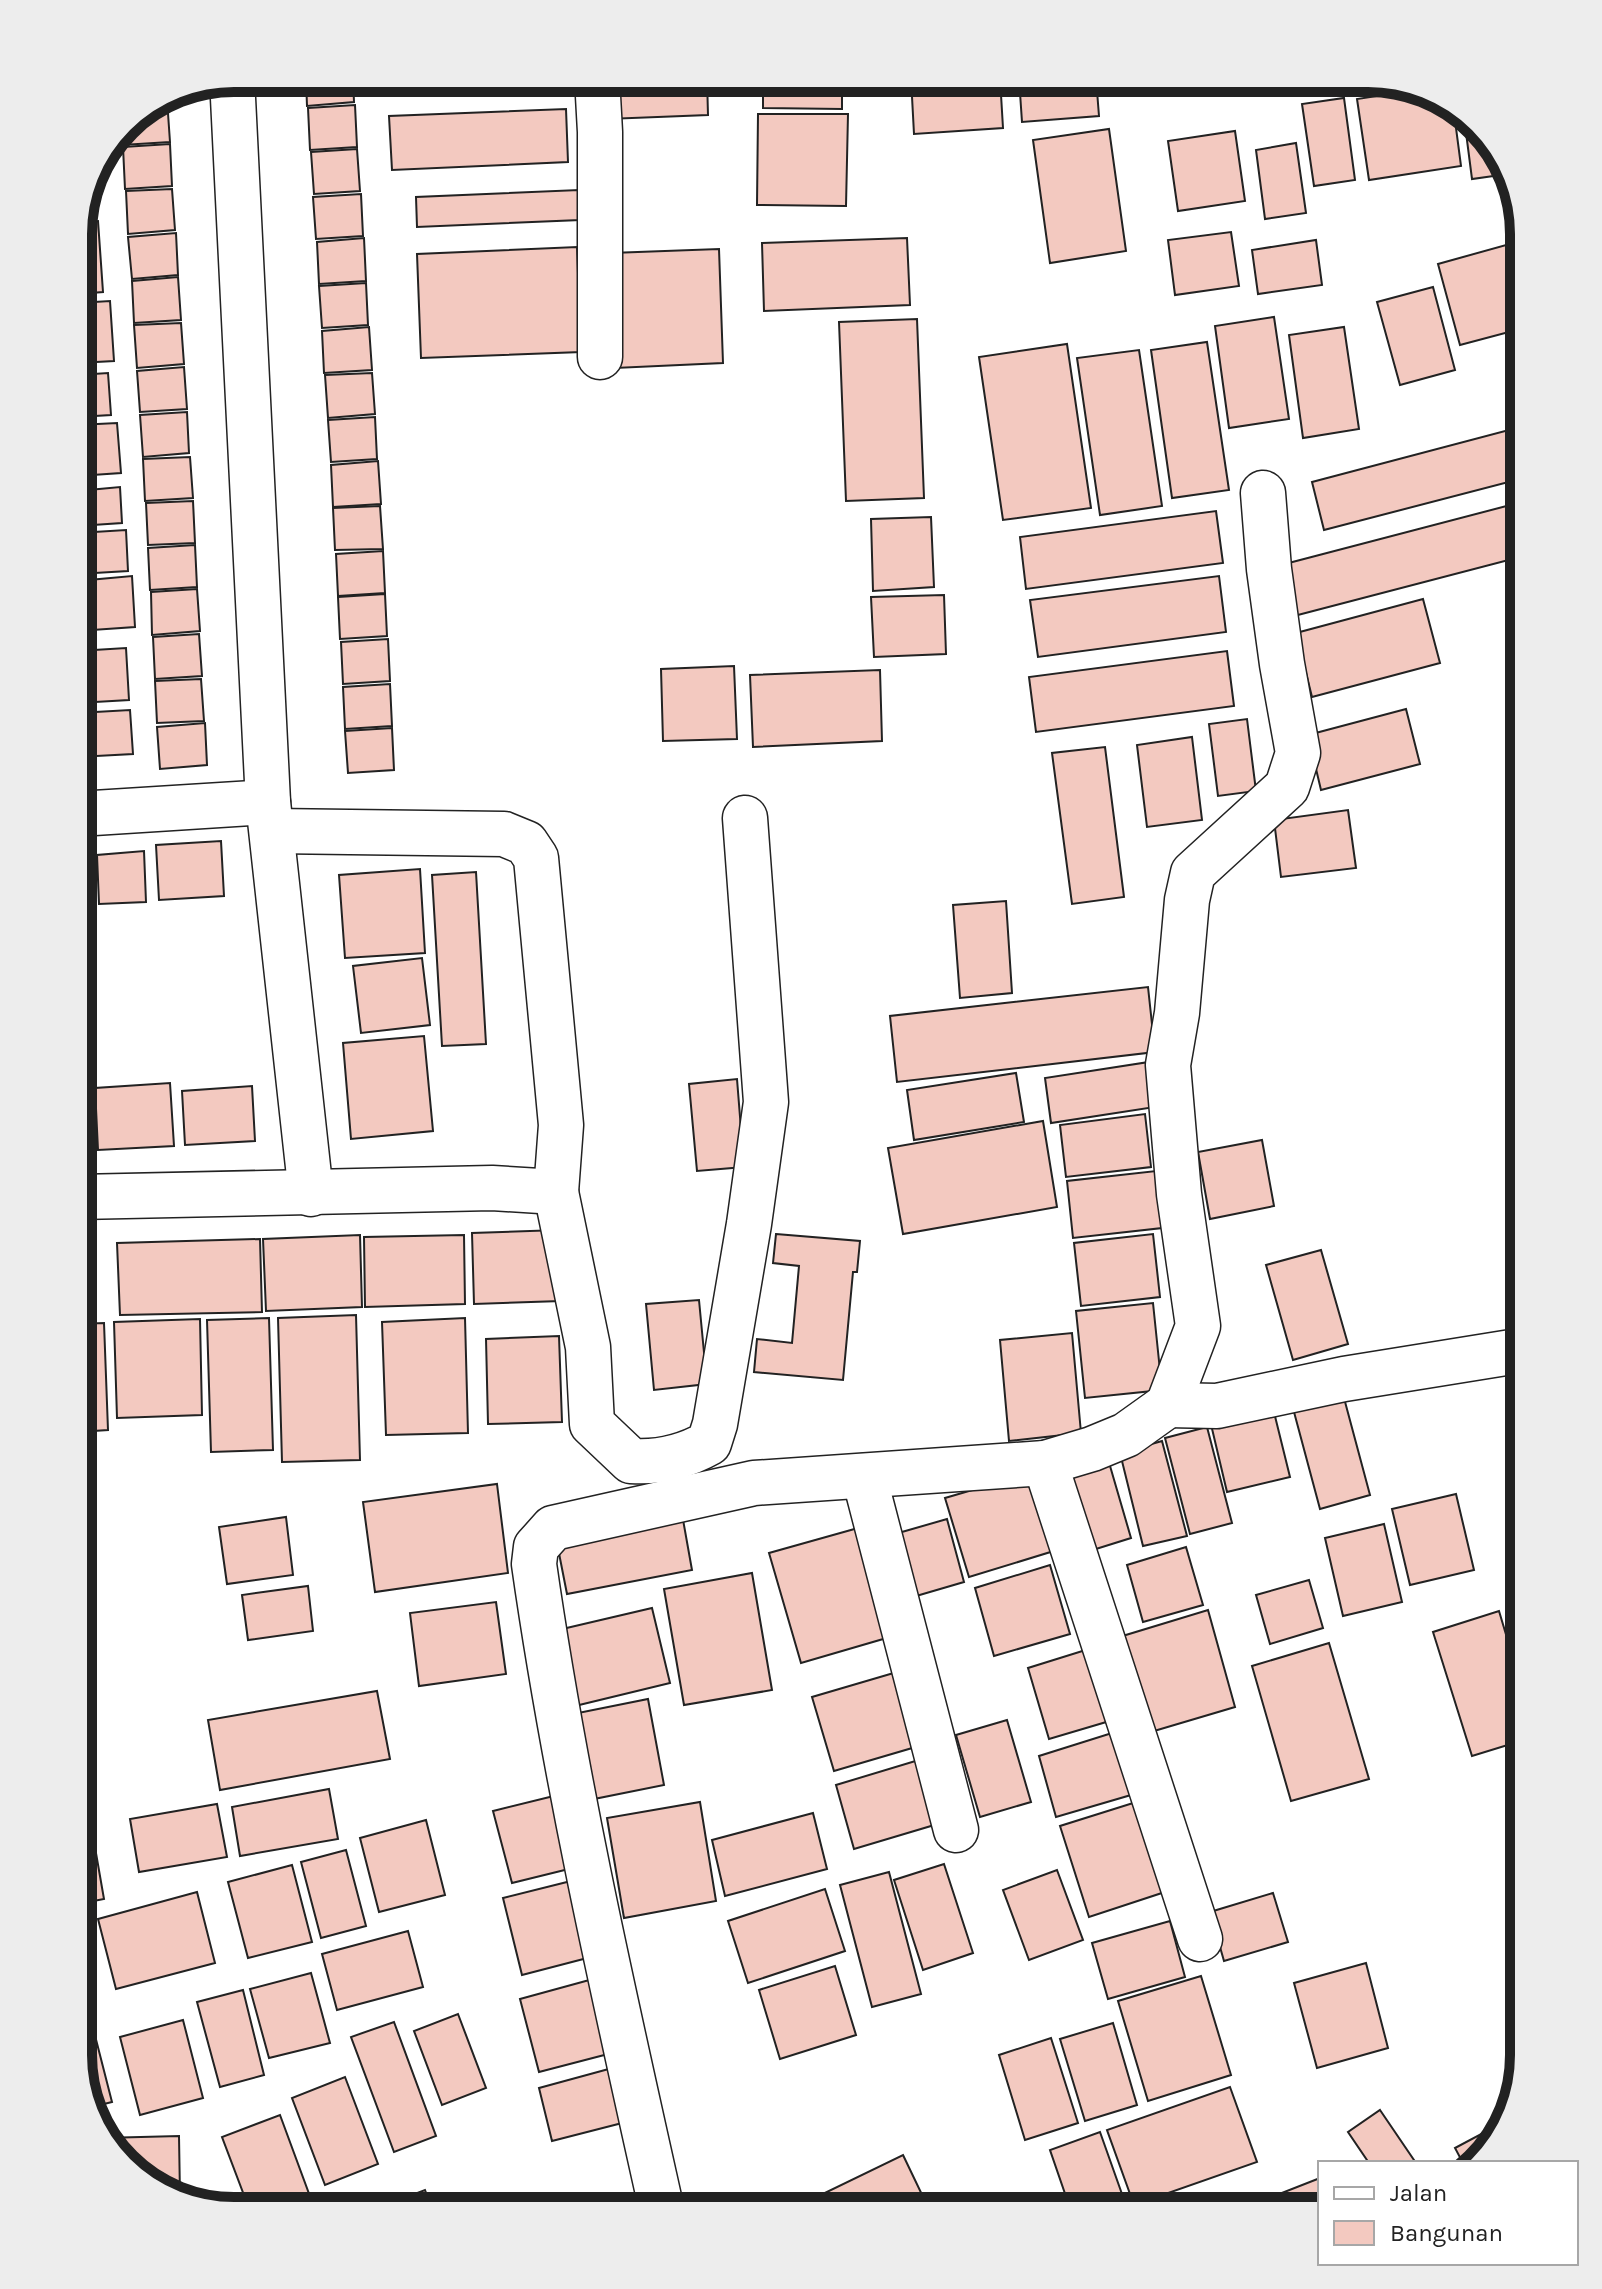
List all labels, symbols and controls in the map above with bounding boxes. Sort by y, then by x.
legend [1318,2161,1578,2265]
text: Jalan [1390,2179,1447,2207]
text: Bangunan [1390,2219,1503,2247]

